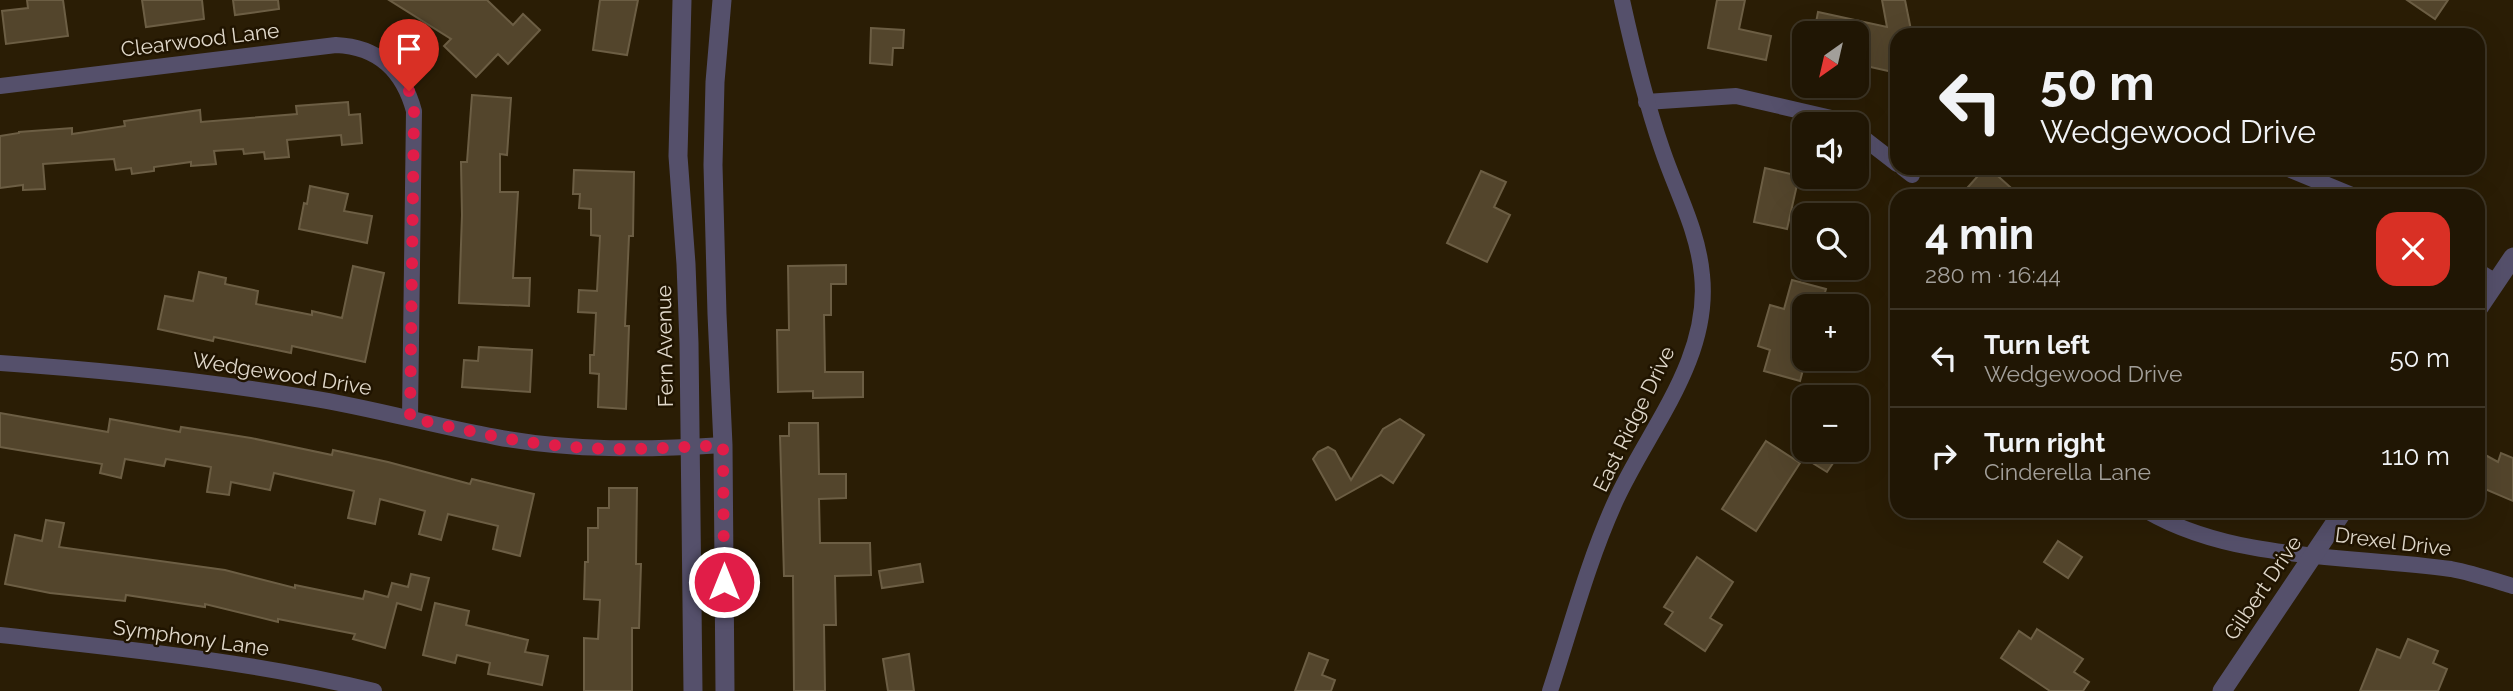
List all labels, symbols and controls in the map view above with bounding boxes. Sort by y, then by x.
street label: Clearwood Lane [119,17,281,62]
pin [379,19,439,91]
north arrow [1792,21,1869,98]
map controls [1792,21,1869,462]
icon: arrive [390,30,428,68]
text: 50 m [2040,54,2155,111]
icon: left [1925,56,2016,147]
button: sound [1792,112,1869,189]
text: Wedgewood Drive [2040,113,2316,150]
button: search [1792,203,1869,280]
text: 4 min [1925,210,2034,259]
button: close [2376,212,2450,286]
text: 280 m · 16:44 [1925,261,2061,288]
street label: Fern Avenue [651,285,678,407]
button: + [1792,294,1869,371]
text: Turn left [1984,330,2090,360]
icon: left [1925,339,1963,377]
street label: East Ridge Drive [1588,342,1680,496]
text: 50 m [2389,343,2450,373]
street label: Wedgewood Drive [191,347,374,400]
text: Wedgewood Drive [1984,360,2182,387]
button: − [1792,385,1869,462]
text: Turn right [1984,428,2105,458]
icon: right [1925,437,1963,475]
text: 110 m [2381,441,2450,471]
text: Cinderella Lane [1984,458,2151,485]
street label: Drexel Drive [2334,522,2453,561]
street label: Gilbert Drive [2219,531,2307,645]
position arrow [687,545,761,619]
street label: Symphony Lane [111,614,271,661]

